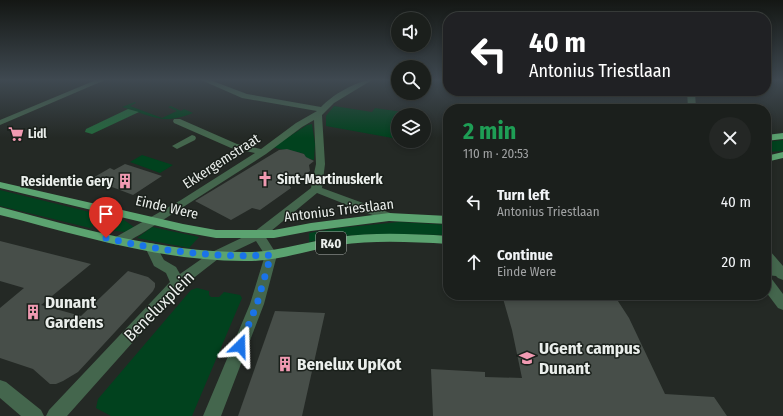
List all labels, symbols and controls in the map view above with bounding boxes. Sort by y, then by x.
map controls [391,12,431,148]
button: sound [391,12,431,52]
text: 40 m [529,26,586,59]
icon: left [463,28,515,80]
button: search [391,60,431,100]
text: Antonius Triestlaan [529,60,671,82]
button: layers [391,108,431,148]
text: 2 min [463,117,516,145]
button: close [709,117,751,159]
supermarket icon: Lidl [7,125,25,143]
place label: Lidl [28,127,47,141]
street label: Ekkergemstraat [180,130,263,193]
text: 110 m · 20:53 [463,146,529,161]
church icon: Sint-Martinuskerk [256,170,274,188]
place label: Sint-Martinuskerk [277,171,383,188]
building icon: Residentie Gery [116,172,134,190]
place label: Residentie Gery [21,173,113,190]
text: Turn left [497,186,550,204]
icon: left [463,191,485,213]
street label: Einde Were [134,192,200,223]
text: 40 m [721,193,751,211]
street label: Antonius Triestlaan [283,195,395,226]
pin [89,197,123,238]
icon: arrive [95,203,117,225]
text: Antonius Triestlaan [497,204,600,219]
road number: R40 [316,232,346,254]
text: Continue [497,246,553,264]
icon: ahead [463,251,485,273]
text: 20 m [722,253,751,271]
text: Einde Were [497,264,556,279]
street label: Beneluxplein [120,267,199,346]
place label: Dunant Gardens [45,292,104,333]
building icon: Dunant Gardens [24,303,42,321]
position arrow [219,325,261,367]
place label: UGent campus Dunant [539,338,641,379]
school or university icon: UGent campus Dunant [518,349,536,367]
place label: Benelux UpKot [297,354,402,375]
building icon: Benelux UpKot [276,355,294,373]

